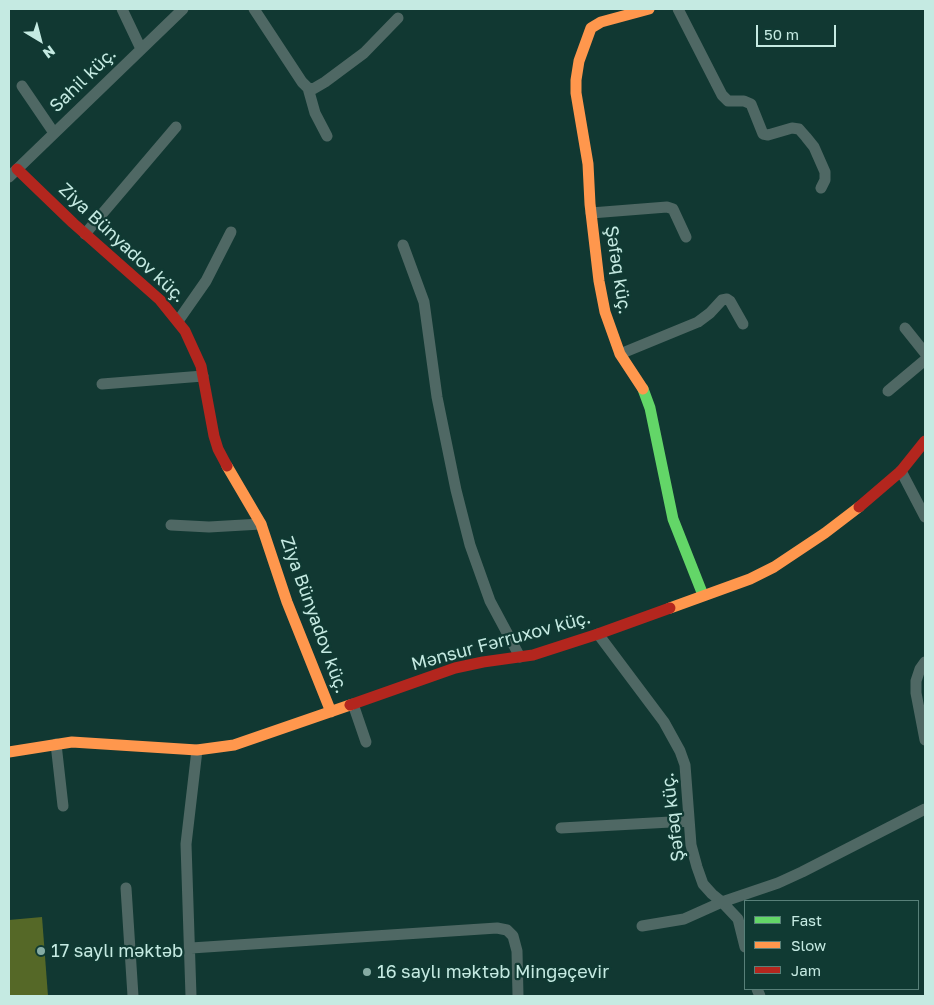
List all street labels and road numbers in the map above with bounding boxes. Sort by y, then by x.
street label: Sahil küç. [45,43,121,117]
street label: Ziya Bünyadov küç. [54,179,190,307]
street label: Şəfəq küç. [600,224,636,316]
street label: Ziya Bünyadov küç. [276,534,352,696]
street label: Mənsur Fərruxov küç. [409,607,593,675]
street label: Şəfəq küç. [657,771,689,863]

